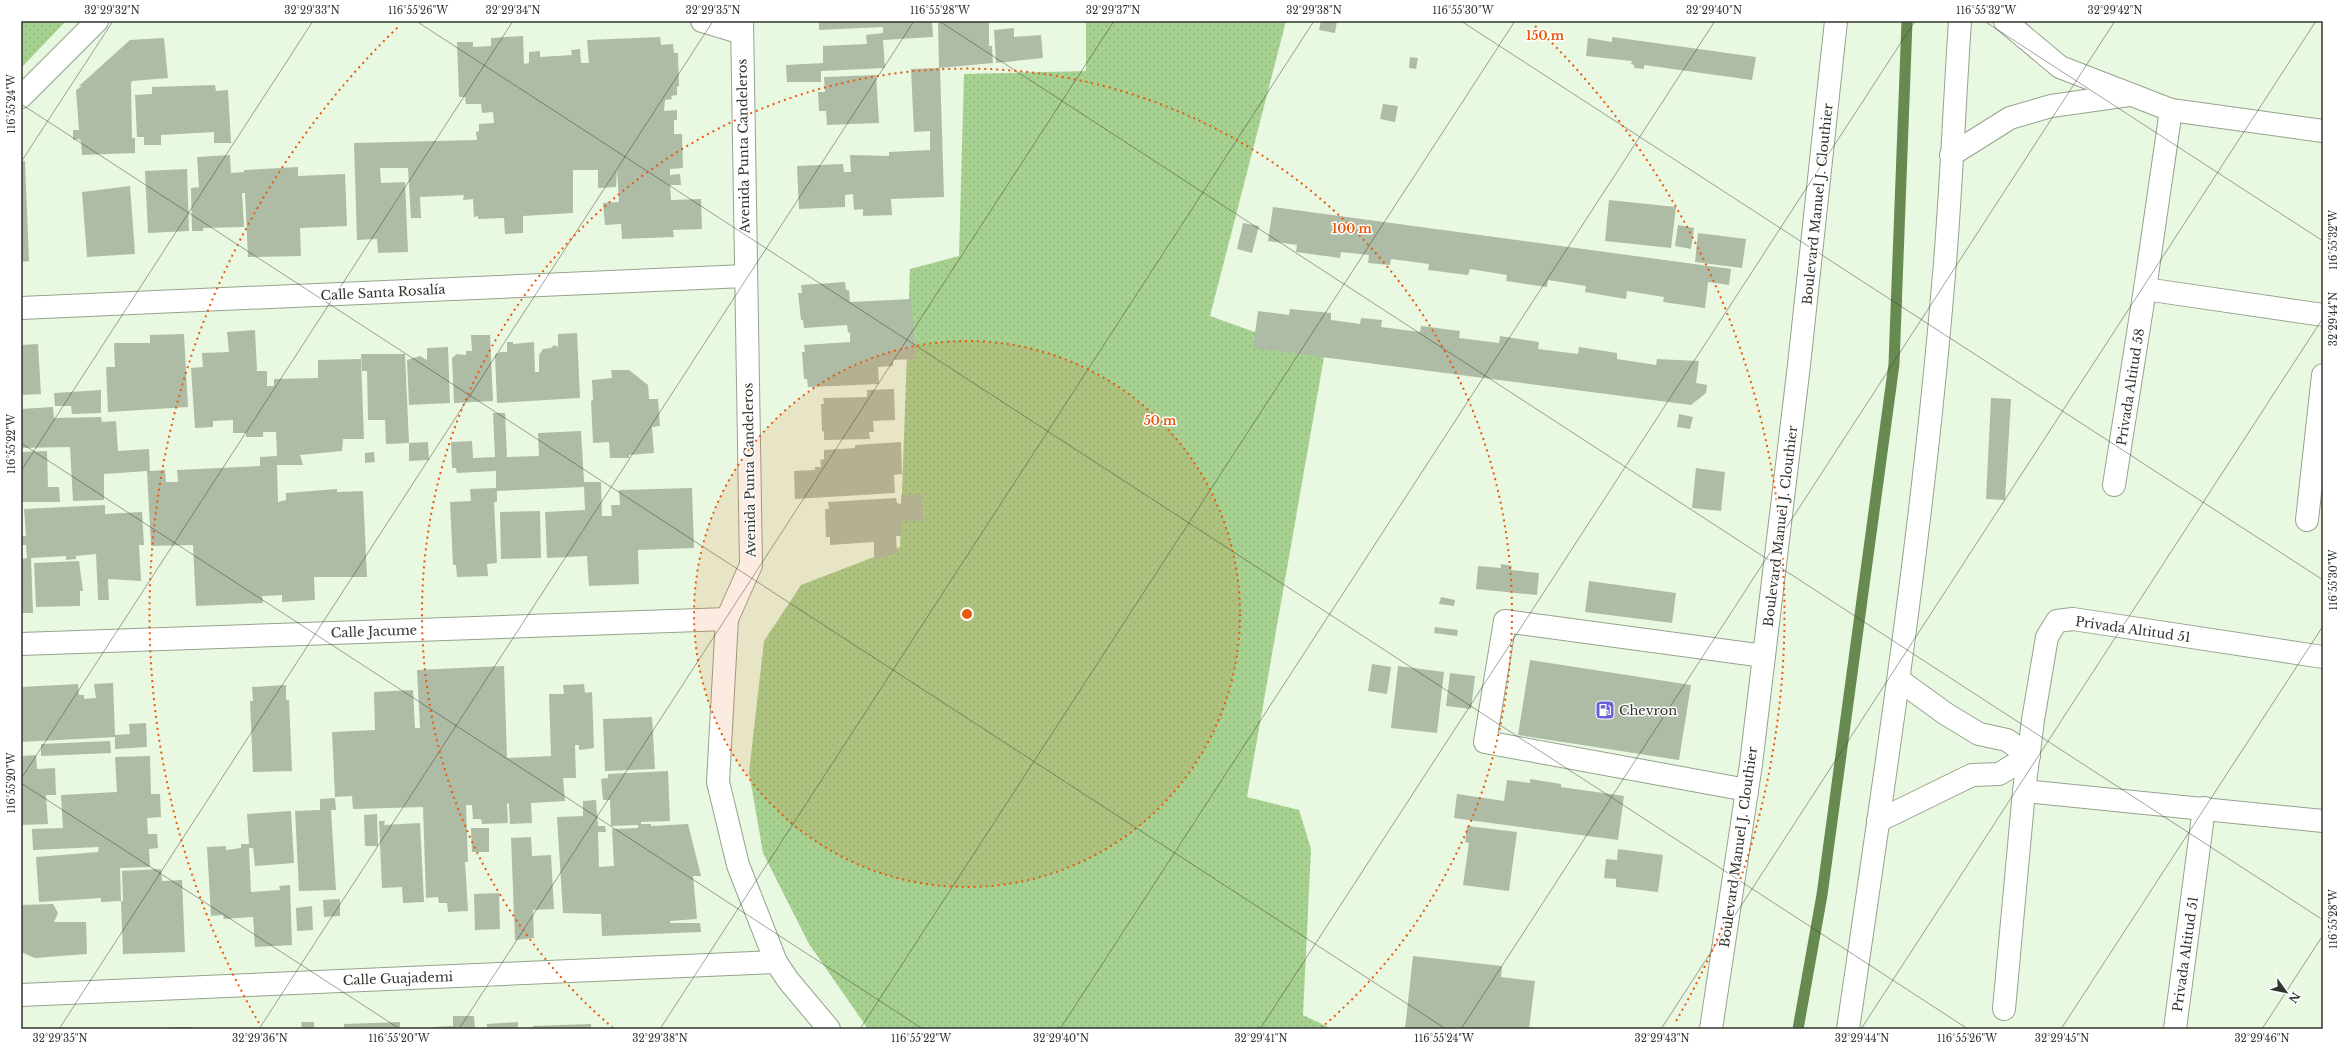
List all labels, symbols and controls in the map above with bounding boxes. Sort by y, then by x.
text: 32°29'32"N [84,4,140,17]
text: 32°29'33"N [284,4,340,17]
text: 116°55'26"W [388,4,448,17]
text: 32°29'34"N [485,4,541,17]
text: 32°29'35"N [685,4,741,17]
text: 116°55'28"W [910,4,970,17]
text: 32°29'37"N [1086,4,1140,17]
text: 32°29'38"N [1286,4,1342,17]
text: 116°55'30"W [1433,4,1494,17]
text: 32°29'40"N [1686,4,1742,17]
text: 116°55'32"W [1956,4,2016,17]
text: 32°29'42"N [2088,4,2142,17]
text: 150 m [1526,28,1565,43]
street label: Avenida Punta Candeleros [733,58,754,234]
text: 116°55'24"W [5,74,18,134]
street label: Boulevard Manuel J. Clouthier [1798,102,1837,306]
text: 116°55'32"W [2327,210,2340,270]
text: 100 m [1332,221,1373,236]
street label: Calle Santa Rosalía [320,281,447,304]
text: 32°29'44"N [2327,292,2340,346]
street label: Privada Altitud 58 [2113,327,2148,447]
street label: Avenida Punta Candeleros [739,382,760,558]
text: 50 m [1144,413,1177,428]
text: 116°55'22"W [5,414,18,474]
street label: Boulevard Manuel J. Clouthier [1760,424,1801,628]
text: 116°55'30"W [2327,549,2340,610]
centre of rings [960,607,974,621]
street label: Privada Altitud 51 [2074,613,2192,646]
street label: Calle Jacume [331,622,417,641]
fuel station icon: Chevron [1594,699,1616,721]
place label: Chevron [1619,702,1677,719]
street label: Boulevard Manuel J. Clouthier [1716,745,1761,949]
text: 116°55'20"W [5,752,18,813]
text: 116°55'28"W [2327,889,2340,949]
street label: Privada Altitud 51 [2169,895,2202,1013]
street label: Calle Guajademi [343,968,454,989]
north arrow [2266,972,2306,1012]
text: N [2285,989,2303,1006]
text: 32°29'35"N [32,1032,88,1045]
text: 32°29'36"N [232,1032,288,1045]
text: 116°55'20"W [369,1032,430,1045]
text: 32°29'38"N [632,1032,688,1045]
text: 116°55'22"W [891,1032,951,1045]
text: 32°29'40"N [1033,1032,1089,1045]
text: 32°29'41"N [1234,1032,1288,1045]
text: 116°55'24"W [1414,1032,1474,1045]
text: 32°29'43"N [1635,1032,1689,1045]
text: 32°29'44"N [1835,1032,1889,1045]
text: 116°55'26"W [1937,1032,1997,1045]
text: 32°29'45"N [2035,1032,2089,1045]
text: 32°29'46"N [2234,1032,2290,1045]

